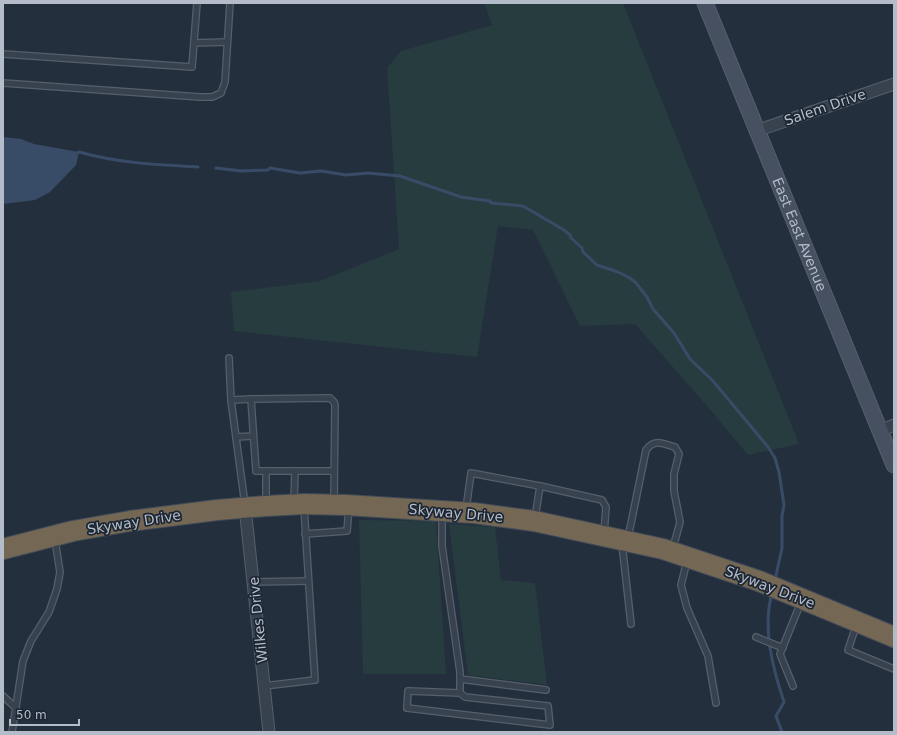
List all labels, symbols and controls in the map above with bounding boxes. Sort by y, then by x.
street label: Salem Drive [782,86,868,128]
street label: East East Avenue [769,175,830,294]
street label: Skyway Drive [408,501,504,525]
street label: Skyway Drive [86,507,182,537]
street label: Skyway Drive [723,563,817,611]
street label: Wilkes Drive [246,576,270,664]
scale bar [10,701,79,727]
text: 50 m [16,708,47,722]

